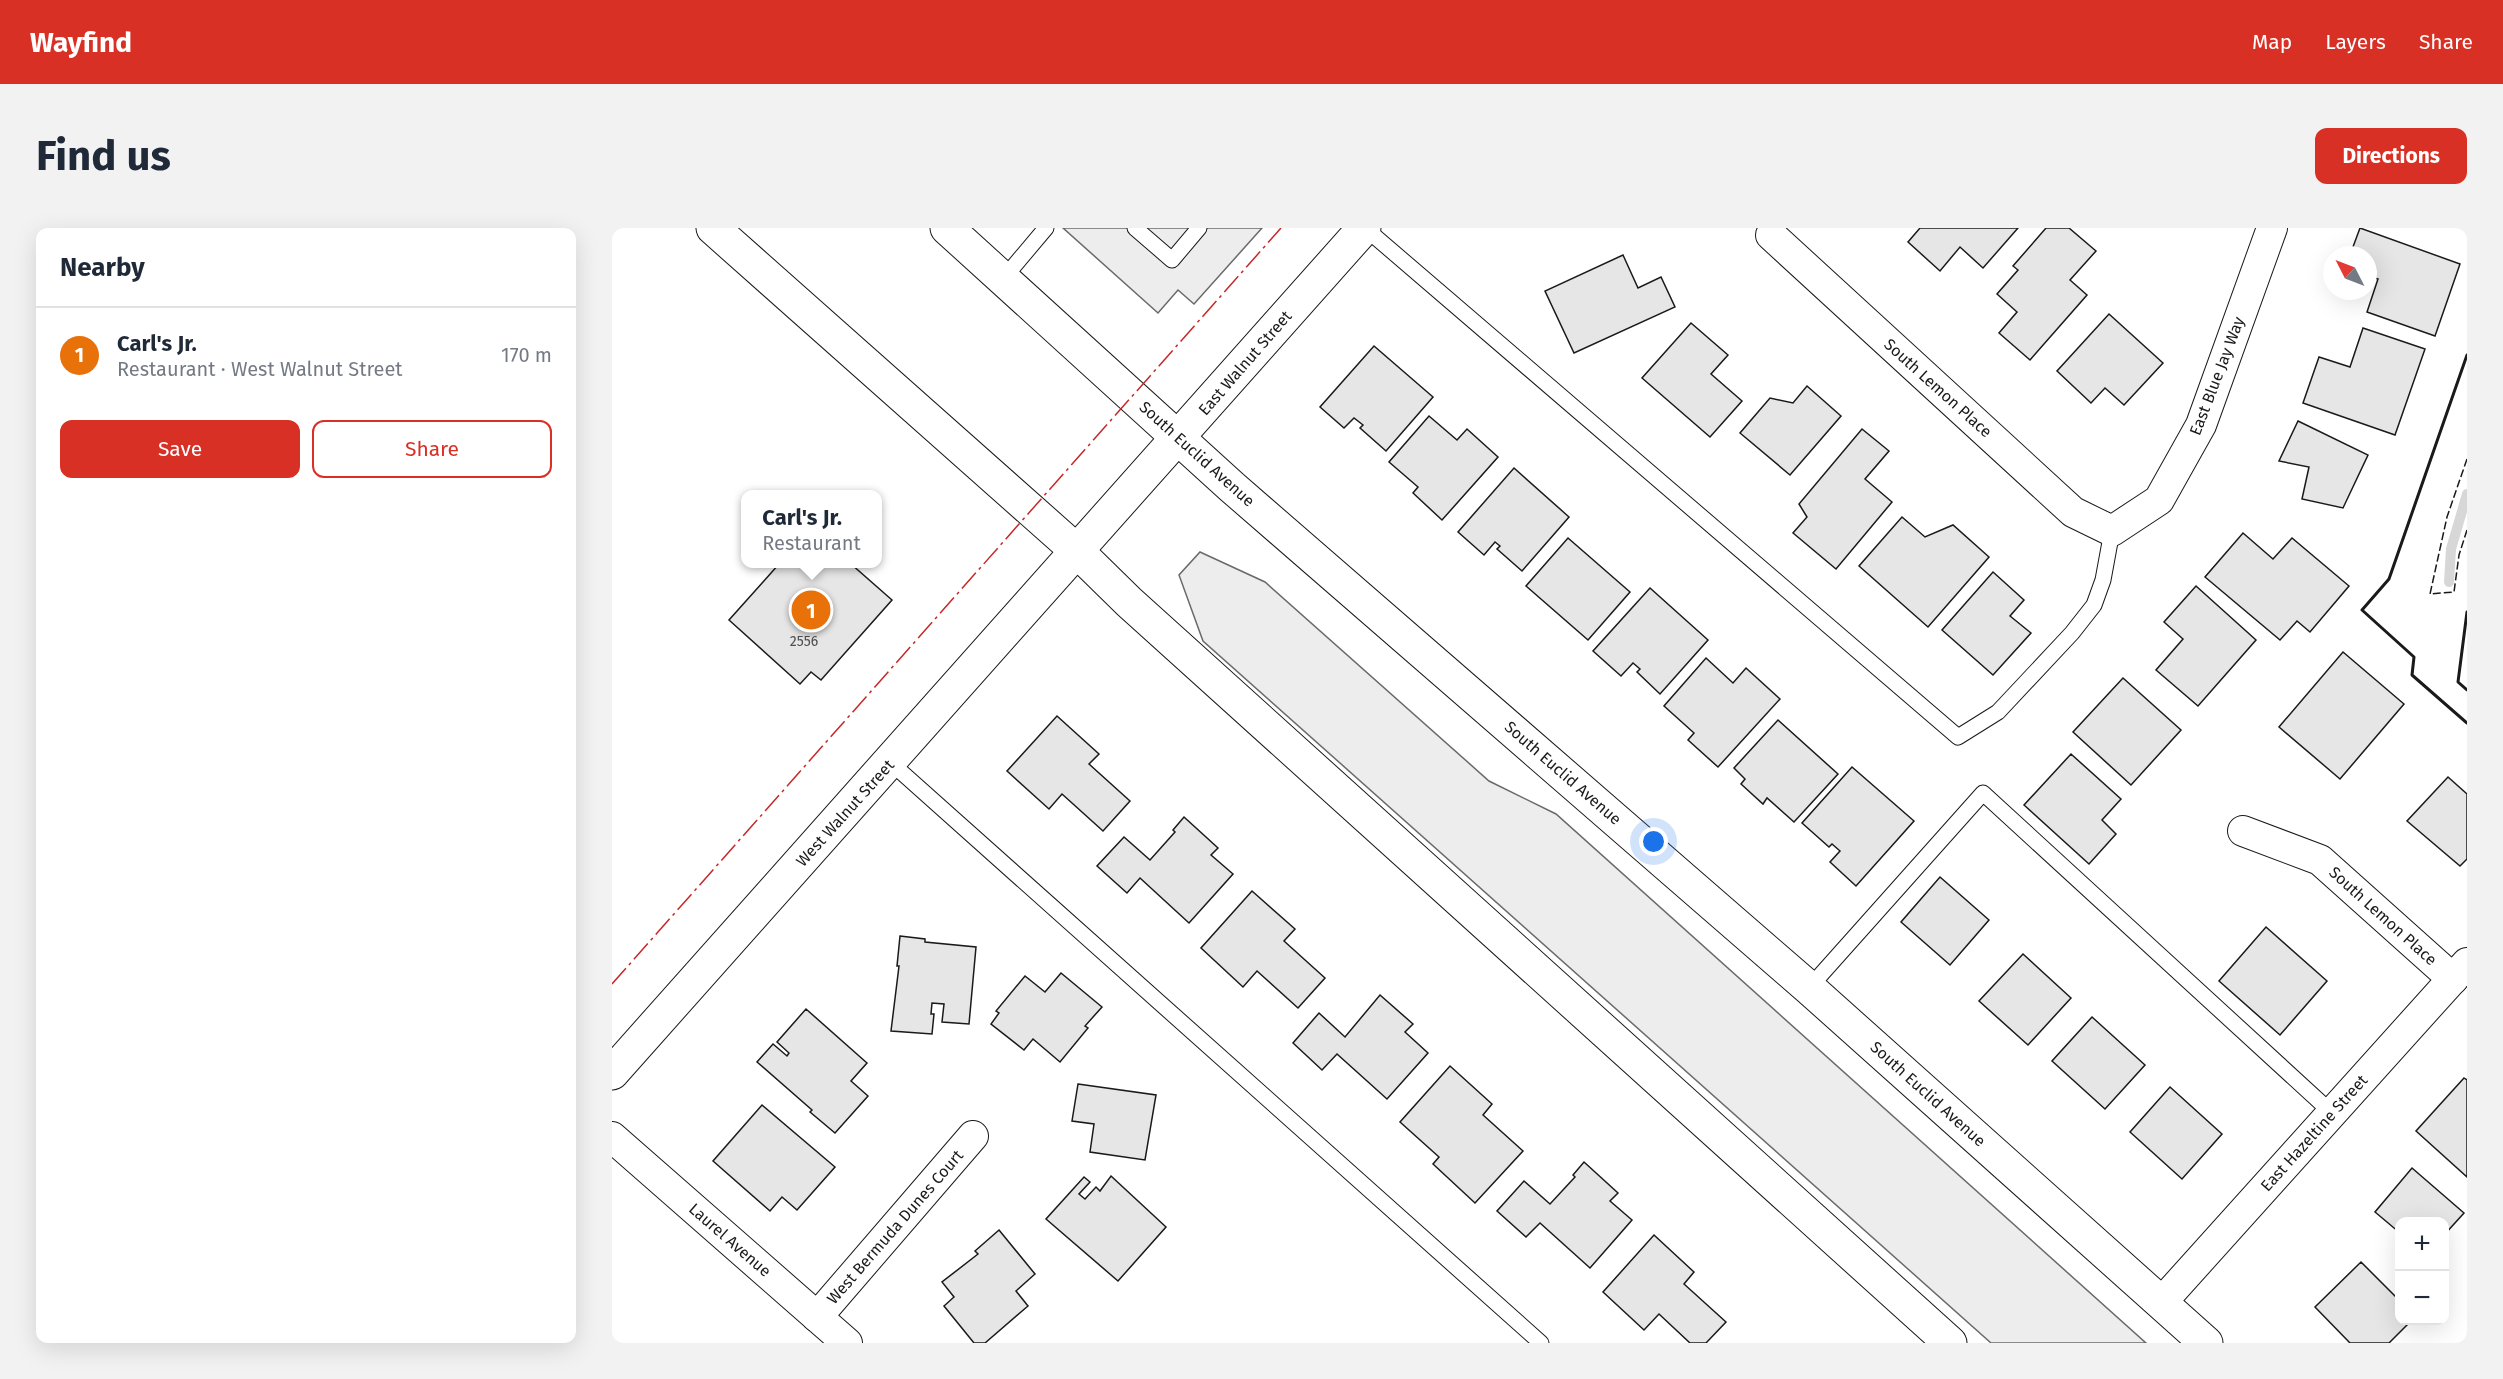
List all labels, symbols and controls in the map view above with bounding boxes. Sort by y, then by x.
text: Wayfind [30,26,132,59]
text: Map [2252,29,2292,55]
text: Layers [2325,29,2386,55]
text: Share [2419,29,2473,55]
button: Directions [2315,128,2467,184]
text: Find us [36,131,171,181]
north arrow [2323,246,2377,300]
text: Nearby [60,252,145,283]
street label: East Walnut Street [1194,307,1296,419]
street label: East Blue Jay Way [2186,314,2248,438]
text: Carl's Jr. [117,330,197,357]
street label: South Lemon Place [1880,335,1996,441]
text: 1 [75,343,84,367]
text: 170 m [501,343,552,367]
text: Restaurant · West Walnut Street [117,357,403,381]
street label: South Euclid Avenue [1136,397,1258,511]
button: Save [60,420,300,478]
button: Share [312,420,552,478]
popup [741,490,882,568]
text: Carl's Jr. [762,504,842,531]
text: Restaurant [762,531,861,555]
pin: 1 [792,588,830,632]
house number: 2556 [790,633,818,650]
street label: South Euclid Avenue [1501,717,1625,829]
street label: West Walnut Street [792,755,898,870]
your location [1639,827,1668,856]
street label: South Lemon Place [2325,863,2441,969]
street label: South Euclid Avenue [1867,1037,1989,1151]
street label: East Hazeltine Street [2257,1071,2371,1195]
street label: West Bermuda Dunes Court [823,1146,967,1308]
street label: Laurel Avenue [685,1199,775,1281]
map controls [2395,1217,2449,1325]
button: + [2395,1217,2449,1271]
button: − [2395,1271,2449,1325]

